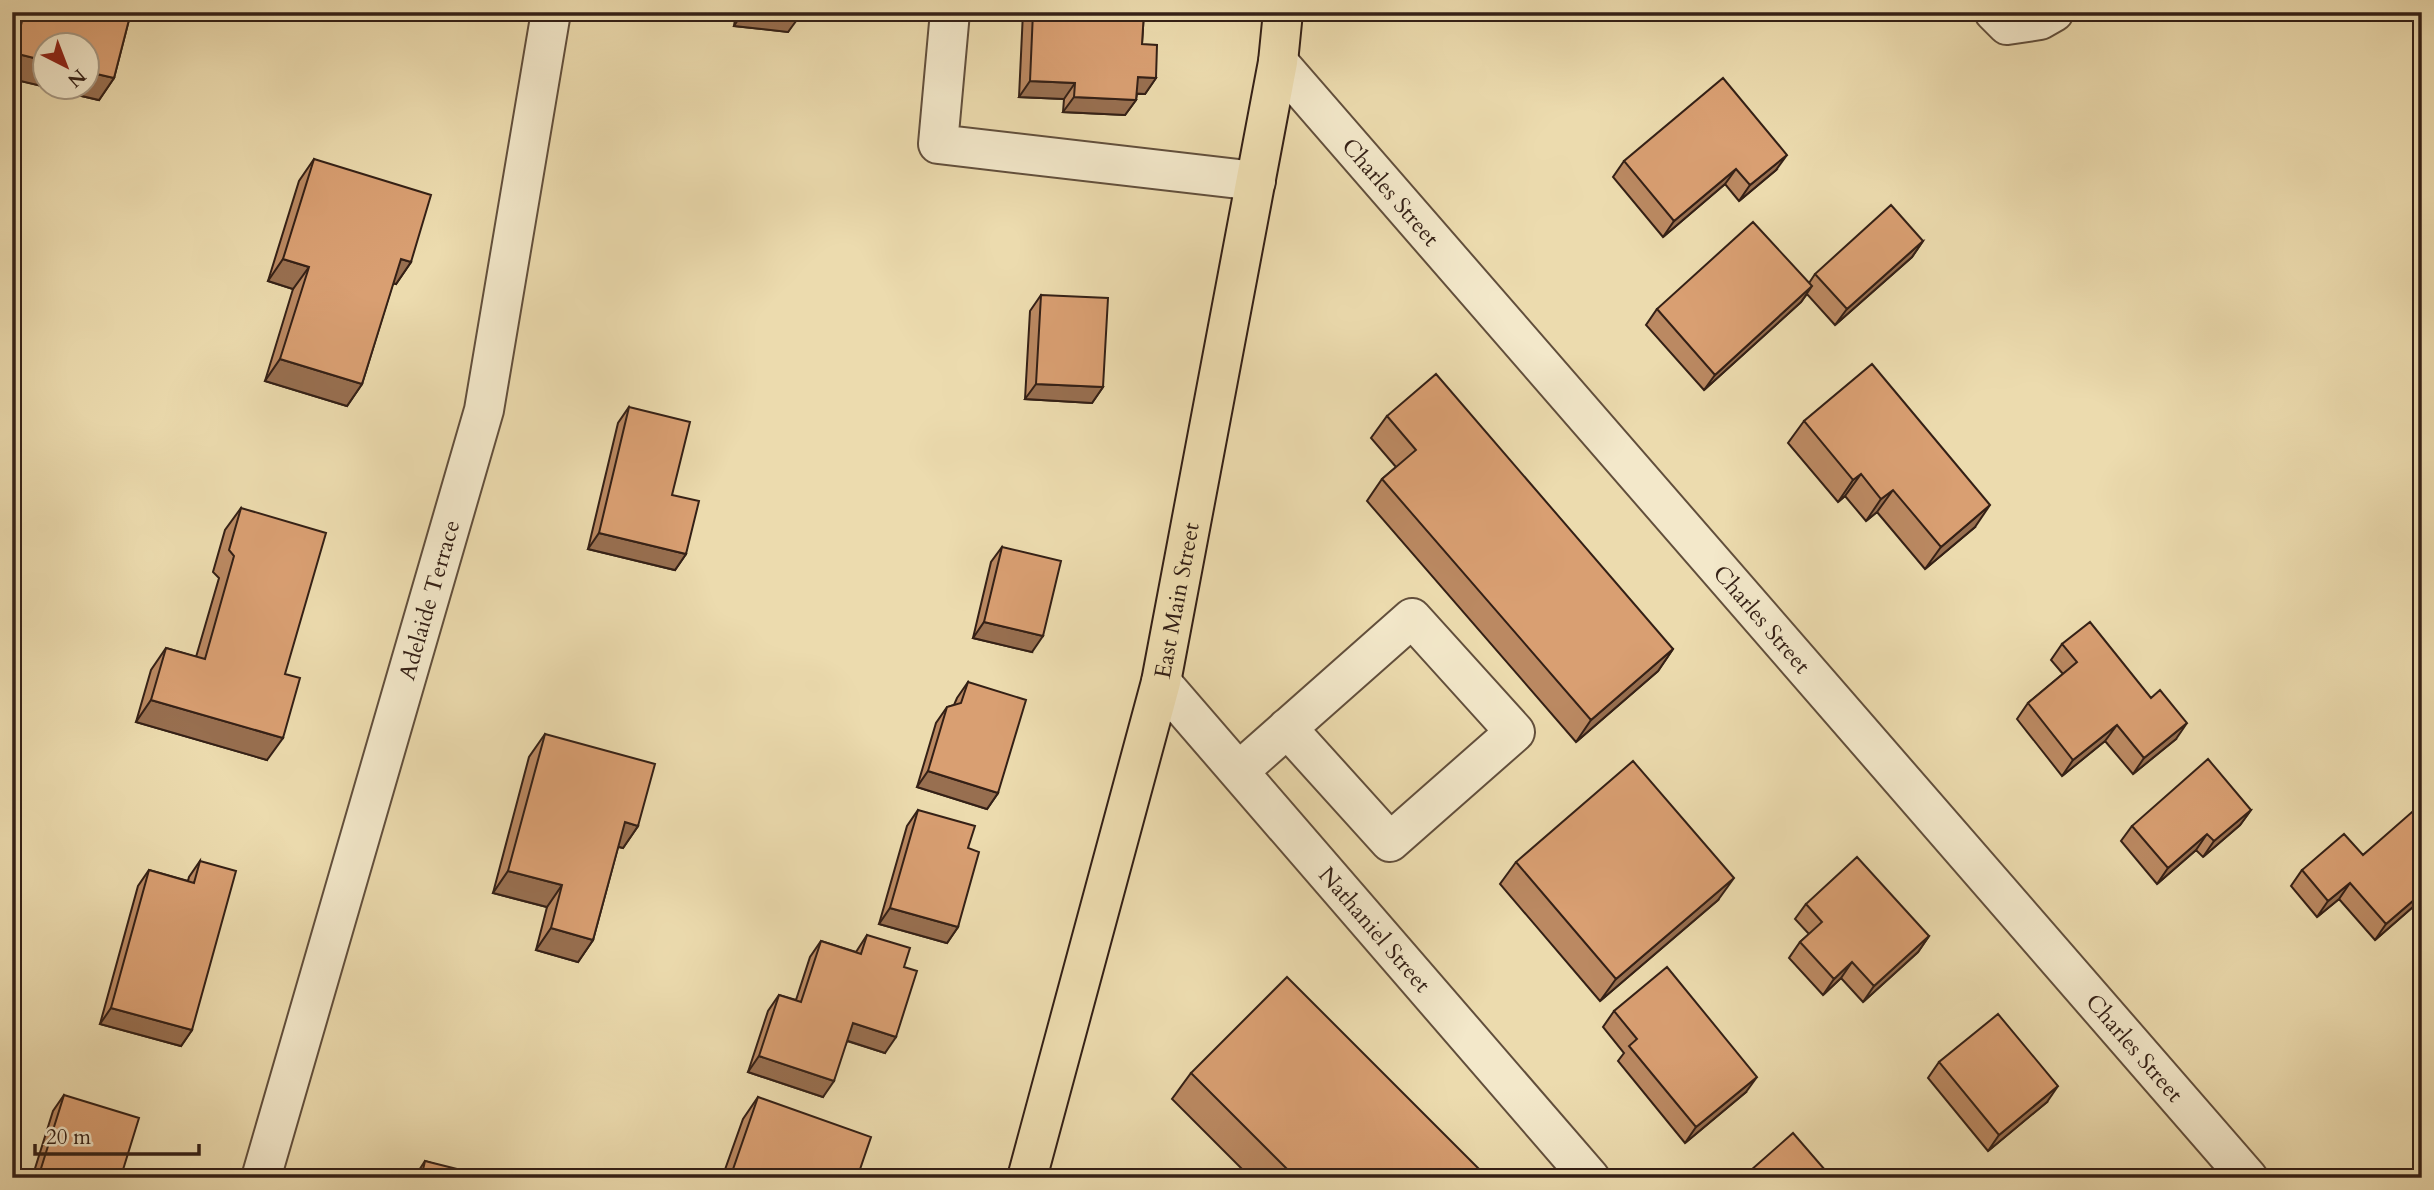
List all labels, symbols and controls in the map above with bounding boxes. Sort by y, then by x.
north arrow [32,32,102,102]
text: N [62,63,92,93]
street label: Charles Street [1335,131,1447,253]
street label: Adelaide Terrace [391,516,467,684]
street label: East Main Street [1147,520,1206,681]
street label: Charles Street [1706,558,1818,680]
street label: Nathaniel Street [1312,860,1438,999]
street label: Charles Street [2079,987,2190,1109]
scale bar [35,1113,200,1157]
text: 20 m [46,1123,91,1152]

